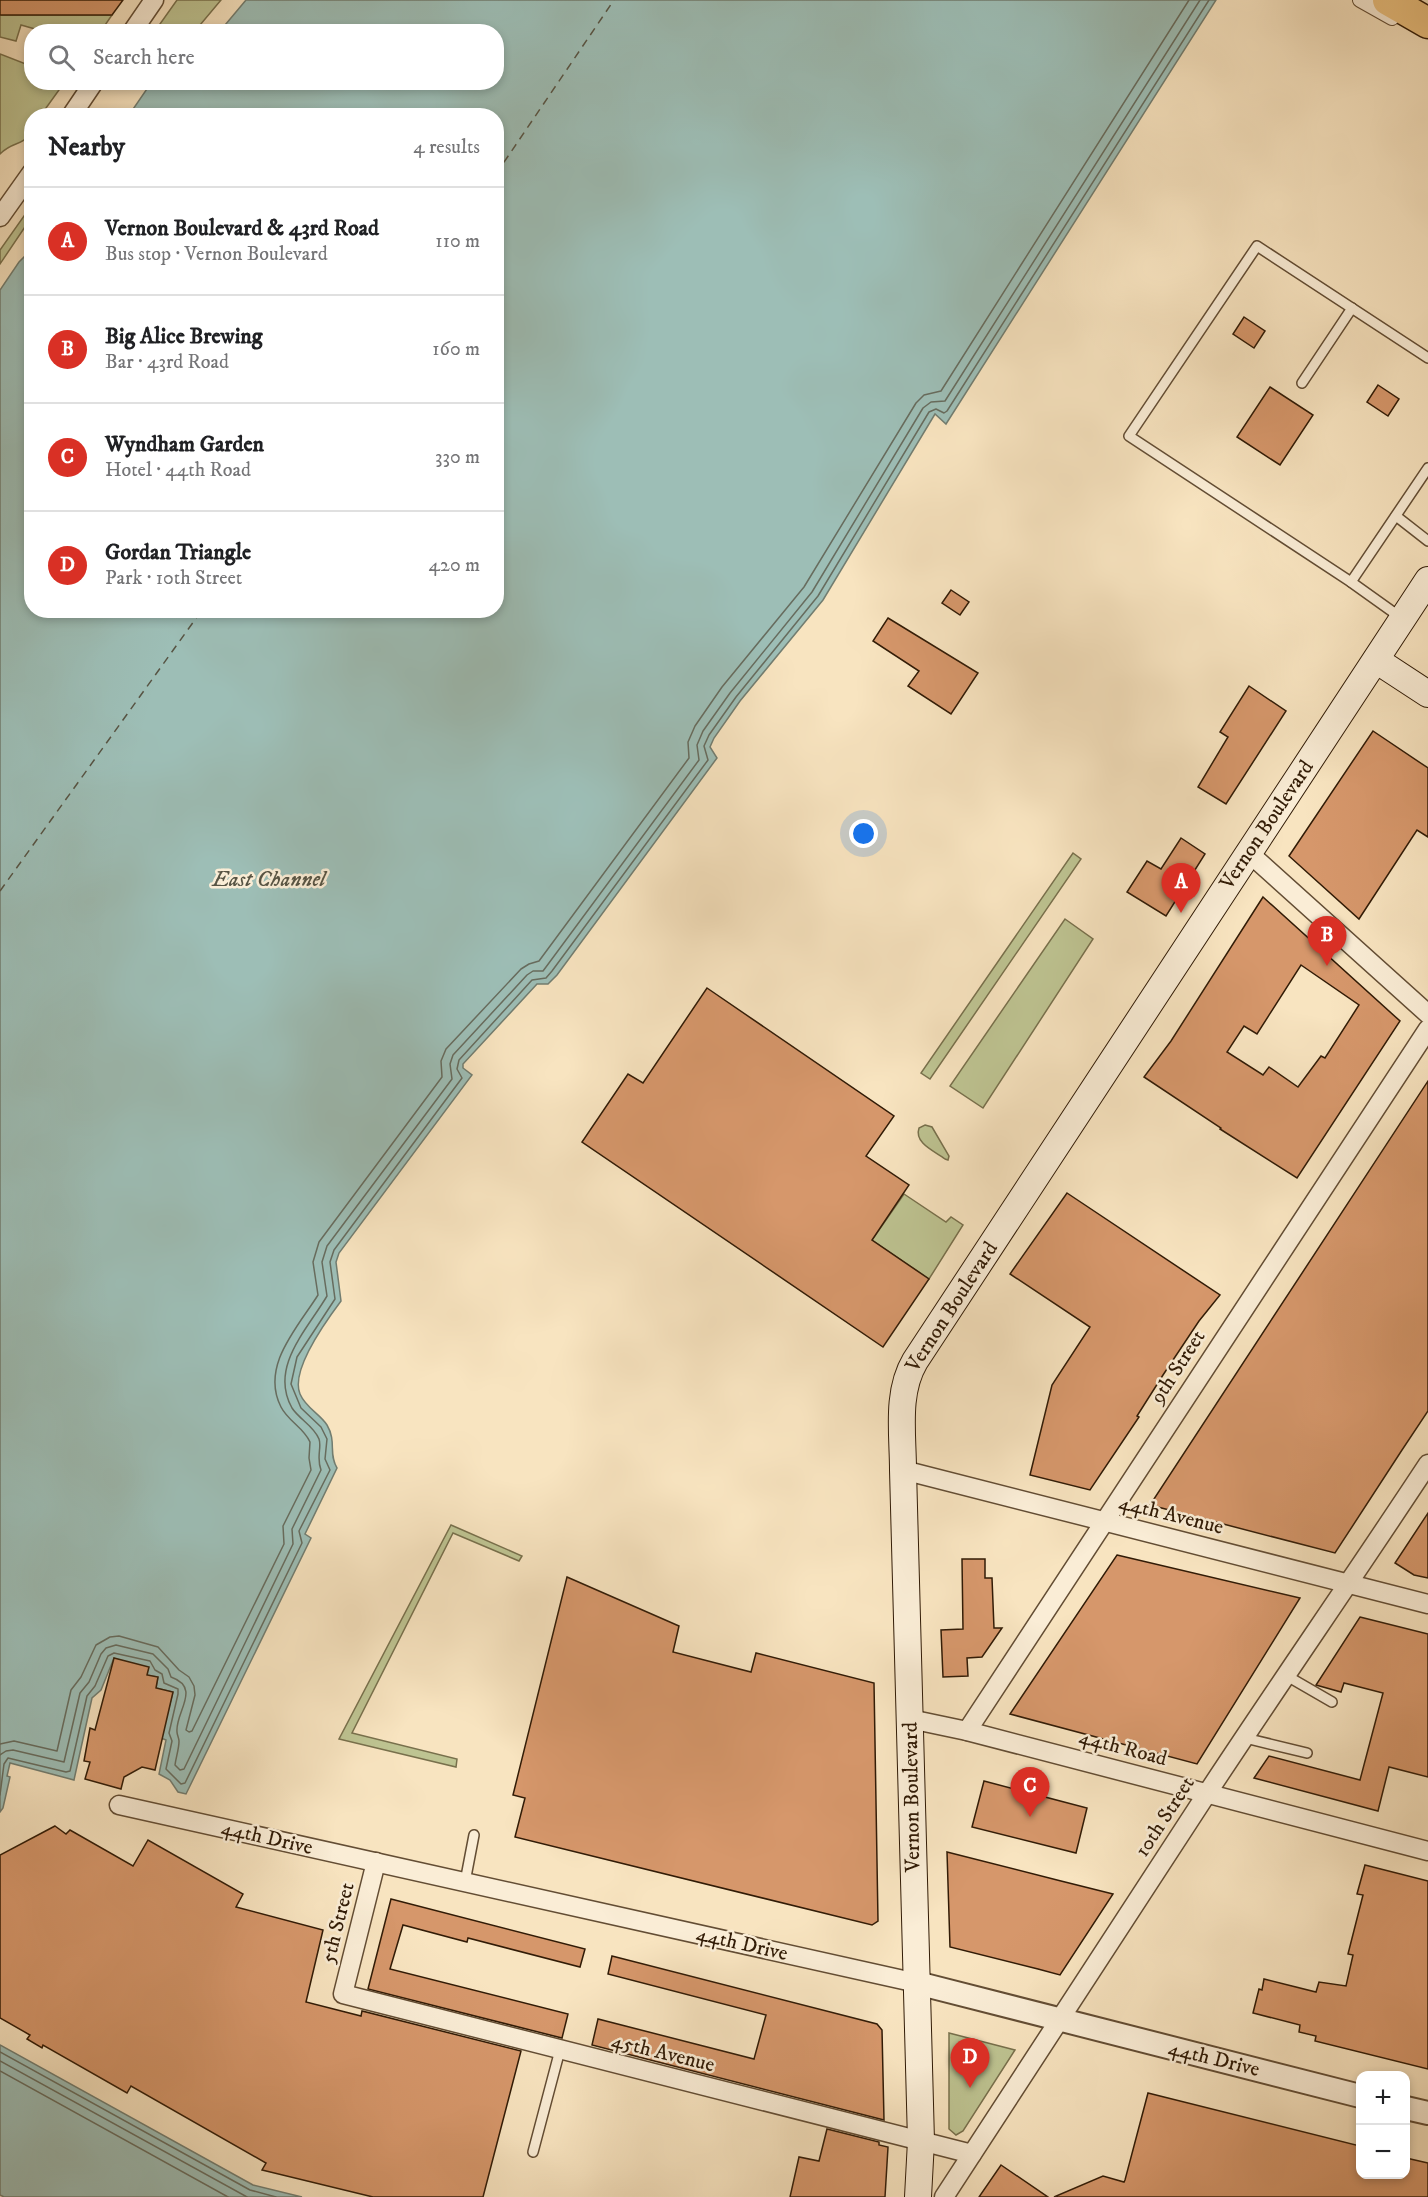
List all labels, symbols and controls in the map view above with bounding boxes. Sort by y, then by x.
search box [24,24,504,90]
icon: search [45,41,78,74]
text: Search here [93,44,195,71]
text: Nearby [48,131,125,164]
text: 4 results [413,135,480,160]
text: Vernon Boulevard & 43rd Road [105,215,379,242]
text: A [61,229,74,254]
text: 110 m [435,229,480,254]
text: Bus stop · Vernon Boulevard [105,242,328,267]
text: Big Alice Brewing [105,323,263,350]
text: B [61,337,74,362]
text: 160 m [432,337,480,362]
text: Bar · 43rd Road [105,350,229,375]
text: Wyndham Garden [105,431,264,458]
text: C [61,445,74,470]
text: 330 m [435,445,480,470]
text: Hotel · 44th Road [105,458,251,483]
text: Gordan Triangle [105,539,251,566]
text: D [60,553,75,578]
text: 420 m [429,553,480,578]
text: Park · 10th Street [105,566,242,591]
street label: Vernon Boulevard [1214,755,1320,895]
your location [849,819,878,848]
pin: A [1162,864,1200,913]
water label: East Channel [210,866,328,893]
pin: B [1308,916,1346,966]
street label: Vernon Boulevard [900,1236,1004,1378]
street label: 9th Street [1144,1325,1211,1409]
street label: 44th Avenue [1116,1489,1226,1541]
street label: Vernon Boulevard [898,1721,926,1873]
street label: 44th Road [1076,1724,1170,1772]
pin: C [1010,1768,1050,1817]
street label: 10th Street [1129,1772,1201,1862]
street label: 44th Drive [219,1815,316,1861]
street label: 5th Street [315,1880,361,1966]
street label: 44th Drive [694,1921,791,1967]
street label: 45th Avenue [609,2028,717,2078]
street label: 44th Drive [1166,2035,1263,2083]
pin: D [950,2038,990,2088]
map controls [1356,2071,1410,2179]
button: + [1356,2071,1410,2125]
button: − [1356,2125,1410,2179]

